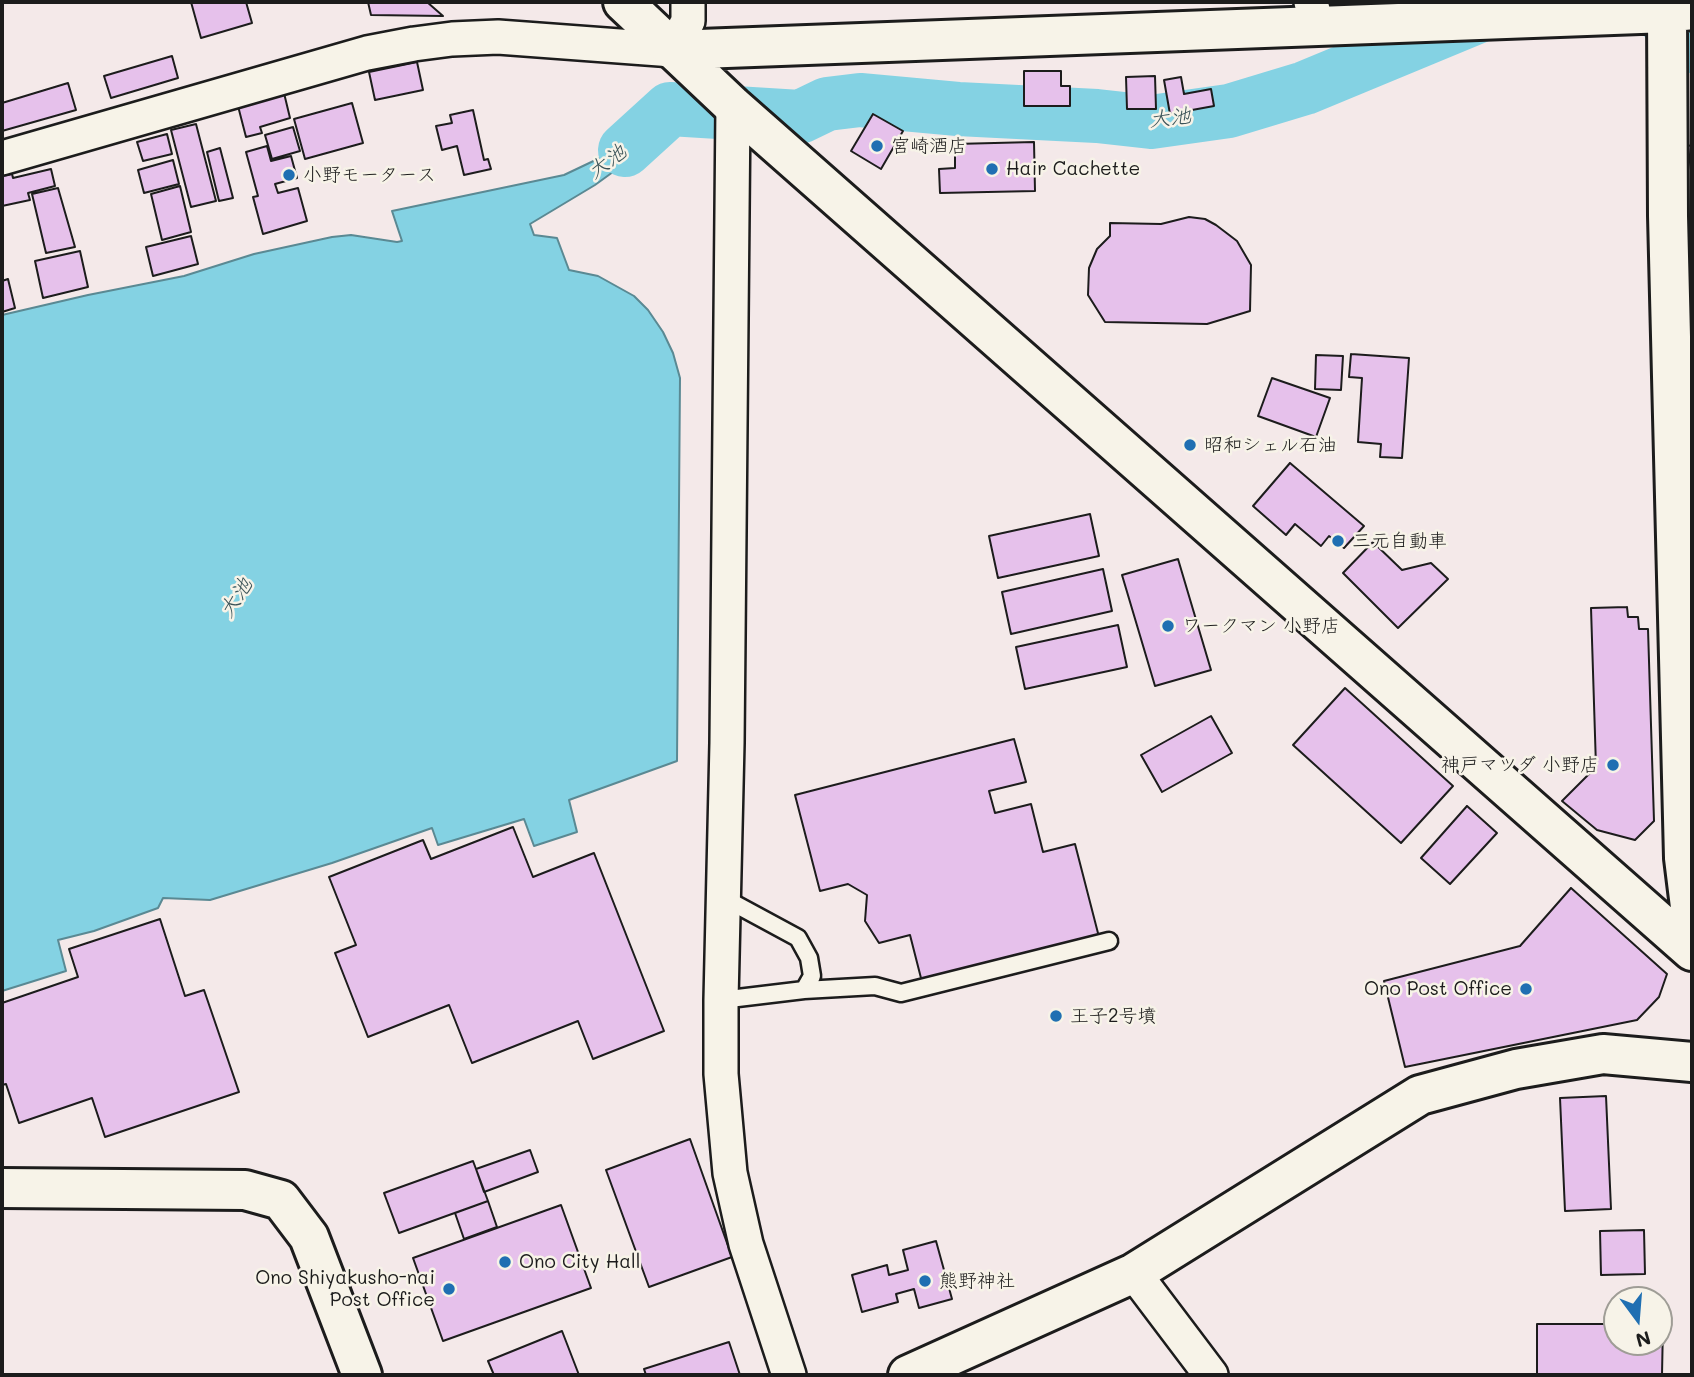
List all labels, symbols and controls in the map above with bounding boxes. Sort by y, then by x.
water label: 大池 [1148,103,1192,133]
place label: 宮崎酒店 [891,135,967,157]
marker: 宮崎酒店 [869,138,885,154]
water label: 大池 [583,139,631,185]
place label: Hair Cachette [1006,158,1140,180]
marker: Hair Cachette [984,161,1000,177]
place label: 小野モータース [303,164,436,186]
marker: 小野モータース [281,167,297,183]
place label: 昭和シェル石油 [1204,434,1337,456]
marker: 昭和シェル石油 [1182,437,1198,453]
place label: 三元自動車 [1352,530,1447,552]
marker: 三元自動車 [1330,533,1346,549]
water label: 大池 [214,574,258,622]
place label: ワークマン 小野店 [1182,615,1340,637]
marker: ワークマン 小野店 [1160,618,1176,634]
place label: 神戸マツダ 小野店 [1441,754,1599,776]
marker: 神戸マツダ 小野店 [1605,757,1621,773]
place label: Ono Post Office [1364,978,1512,1000]
marker: Ono Post Office [1518,981,1534,997]
place label: 王子2号墳 [1070,1005,1157,1027]
marker: 王子2号墳 [1048,1008,1064,1024]
place label: Ono City Hall [519,1251,641,1273]
marker: Ono City Hall [497,1254,513,1270]
place label: Ono Shiyakusho-nai Post Office [255,1267,435,1311]
place label: 熊野神社 [939,1270,1015,1292]
marker: 熊野神社 [917,1273,933,1289]
marker: Ono Shiyakusho-nai Post Office [441,1281,457,1297]
north arrow [1603,1286,1673,1356]
text: N [1633,1326,1654,1354]

